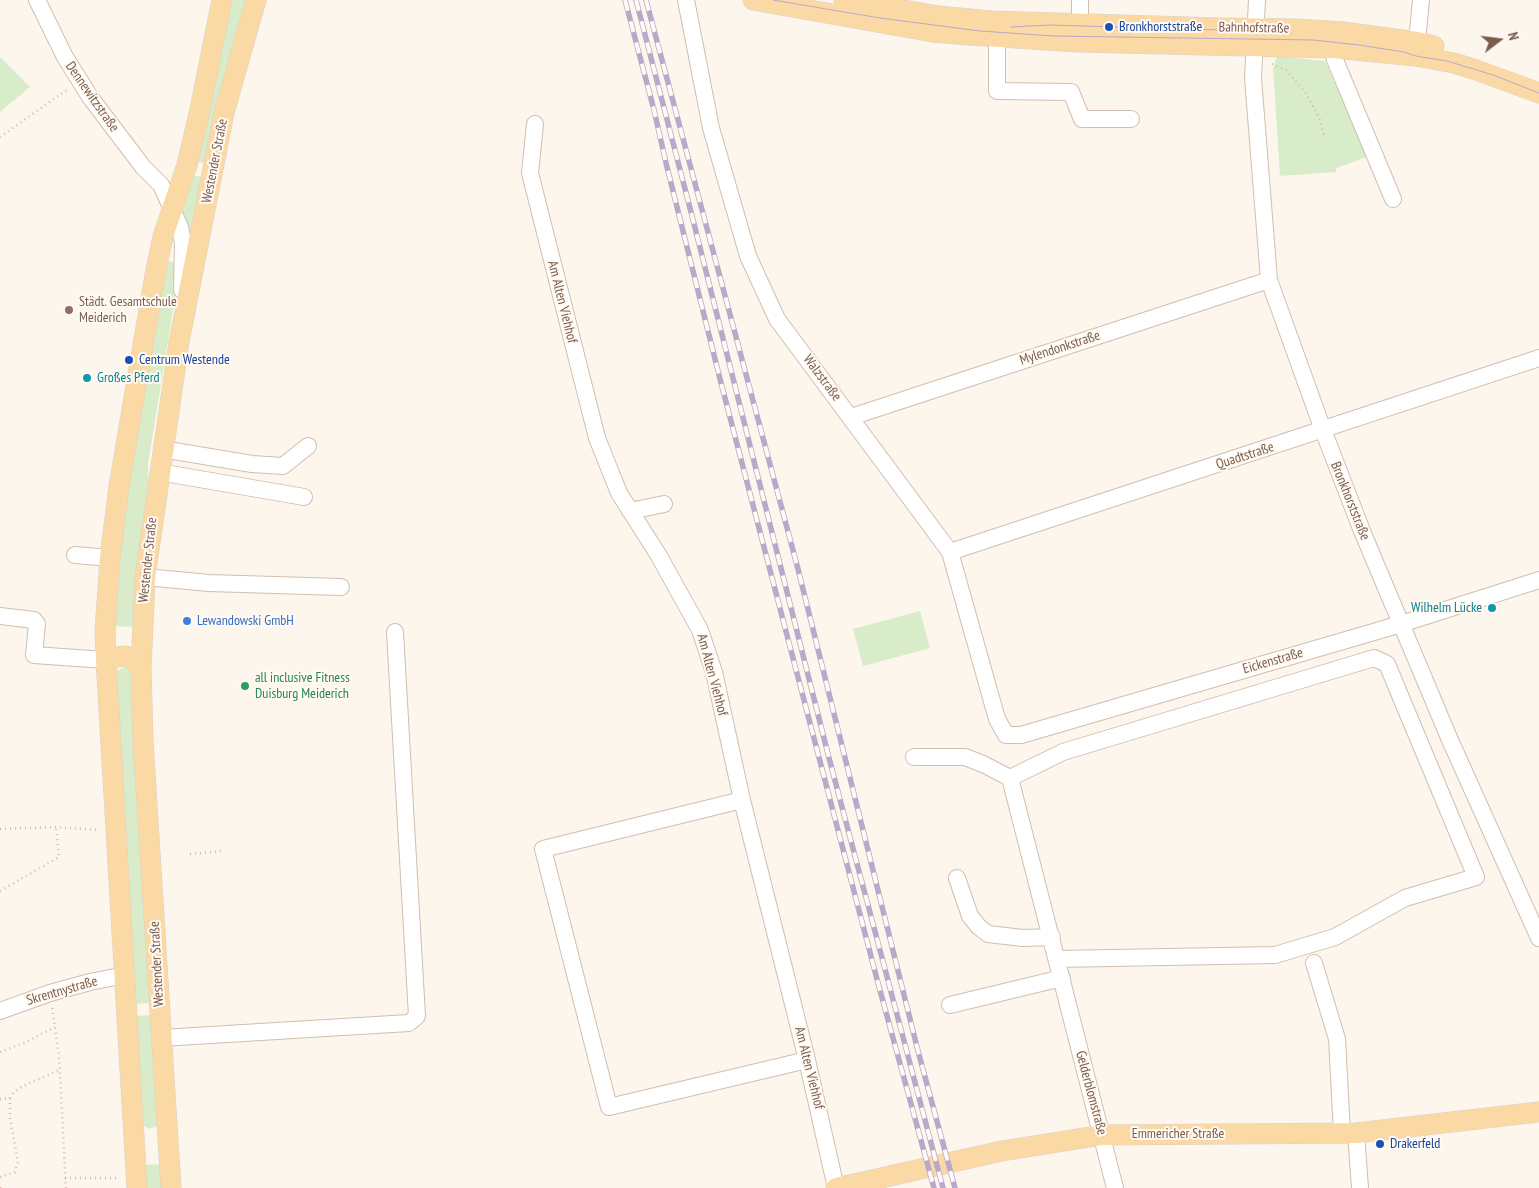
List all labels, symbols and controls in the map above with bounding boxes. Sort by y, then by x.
north arrow [1474,15,1524,65]
place label: Bronkhorststraße [1119,19,1202,35]
street label: Bahnhofstraße [1218,19,1290,37]
marker: Bronkhorststraße [1103,21,1115,33]
text: N [1504,30,1523,42]
street label: Dennewitzstraße [62,59,122,135]
street label: Westender Straße [199,117,231,205]
street label: Am Alten Viehhof [544,259,580,345]
place label: Städt. Gesamtschule Meiderich [79,294,177,326]
marker: Städt. Gesamtschule Meiderich [63,304,75,316]
street label: Mylendonkstraße [1018,327,1102,369]
place label: Centrum Westende [139,352,230,368]
street label: Walzstraße [799,352,845,404]
marker: Centrum Westende [123,354,135,366]
place label: Großes Pferd [97,370,160,386]
marker: Großes Pferd [81,372,93,384]
street label: Quadtstraße [1214,439,1276,473]
street label: Bronkhorststraße [1327,459,1373,543]
street label: Westender Straße [135,517,161,603]
place label: Wilhelm Lücke [1411,600,1482,616]
marker: Wilhelm Lücke [1486,602,1498,614]
place label: Lewandowski GmbH [197,613,294,629]
marker: Lewandowski GmbH [181,615,193,627]
street label: Am Alten Viehhof [693,632,731,718]
street label: Eickenstraße [1241,644,1305,678]
place label: all inclusive Fitness Duisburg Meiderich [255,670,350,702]
marker: all inclusive Fitness Duisburg Meiderich [239,680,251,692]
street label: Westender Straße [146,921,168,1007]
street label: Skrentnystraße [25,973,99,1009]
street label: Am Alten Viehhof [791,1025,827,1111]
street label: Gelderblomstraße [1072,1049,1110,1137]
street label: Emmericher Straße [1132,1126,1224,1142]
place label: Drakerfeld [1390,1136,1440,1152]
marker: Drakerfeld [1374,1138,1386,1150]

